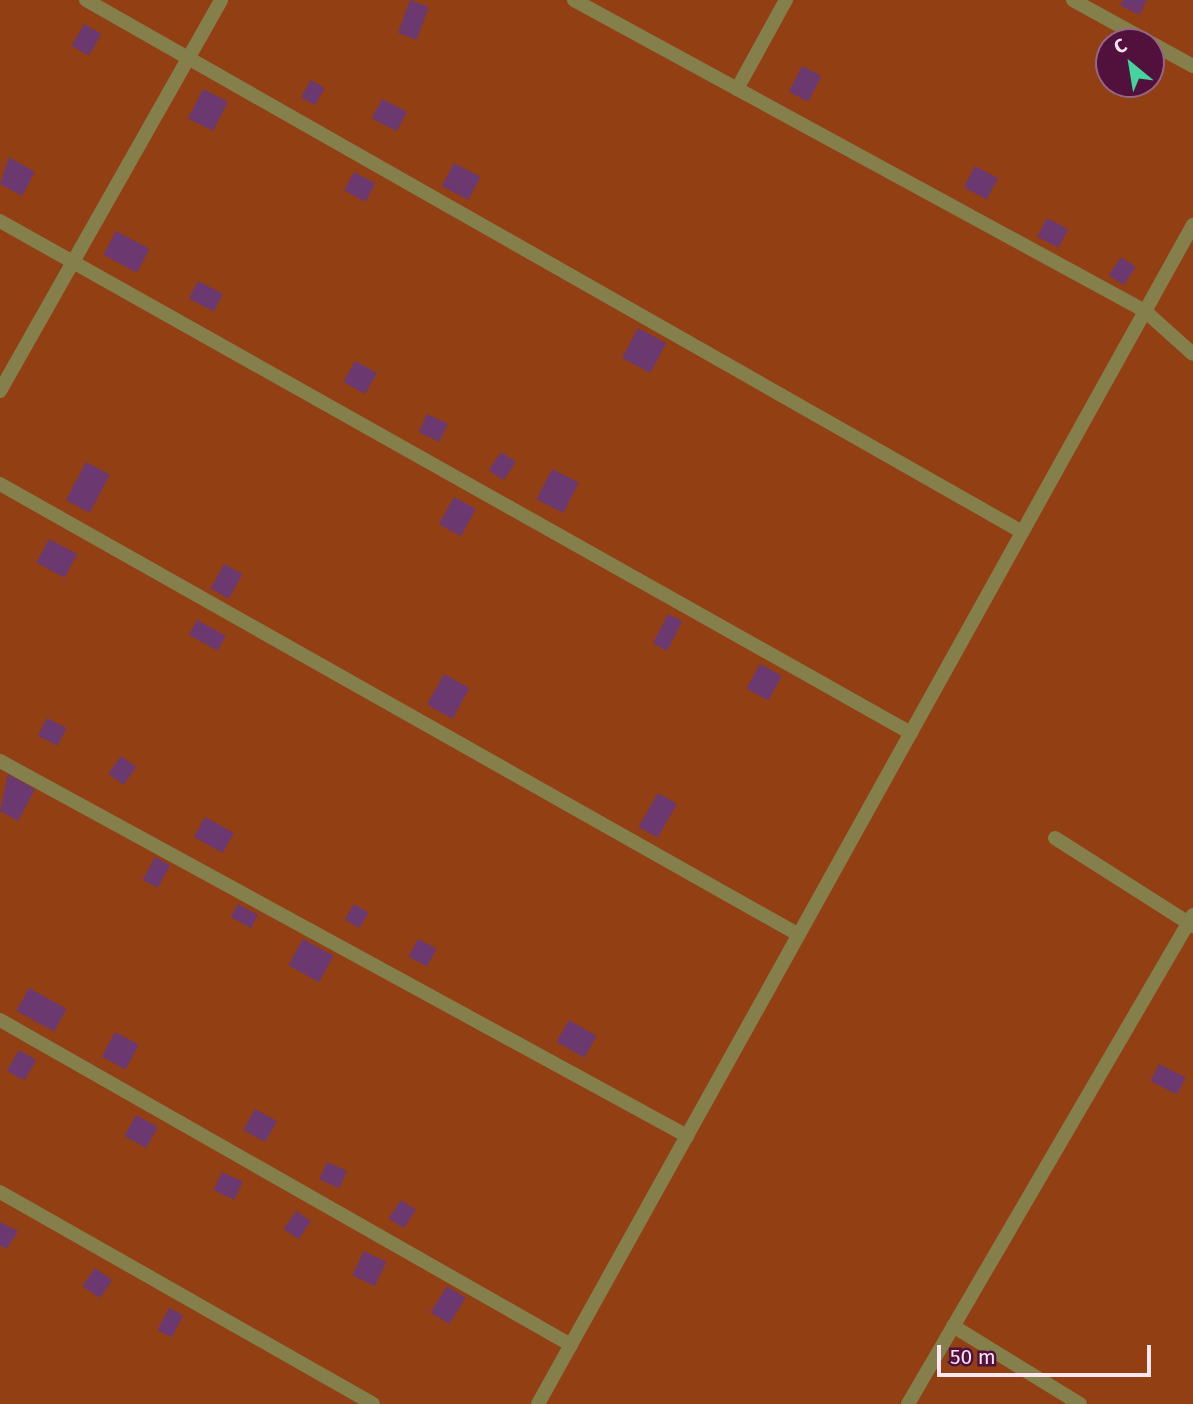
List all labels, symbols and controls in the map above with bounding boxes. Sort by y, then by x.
north arrow [1095,28,1165,98]
text: С [1110,33,1131,59]
scale bar [941,1330,1154,1374]
text: 50 m [950,1344,996,1370]

